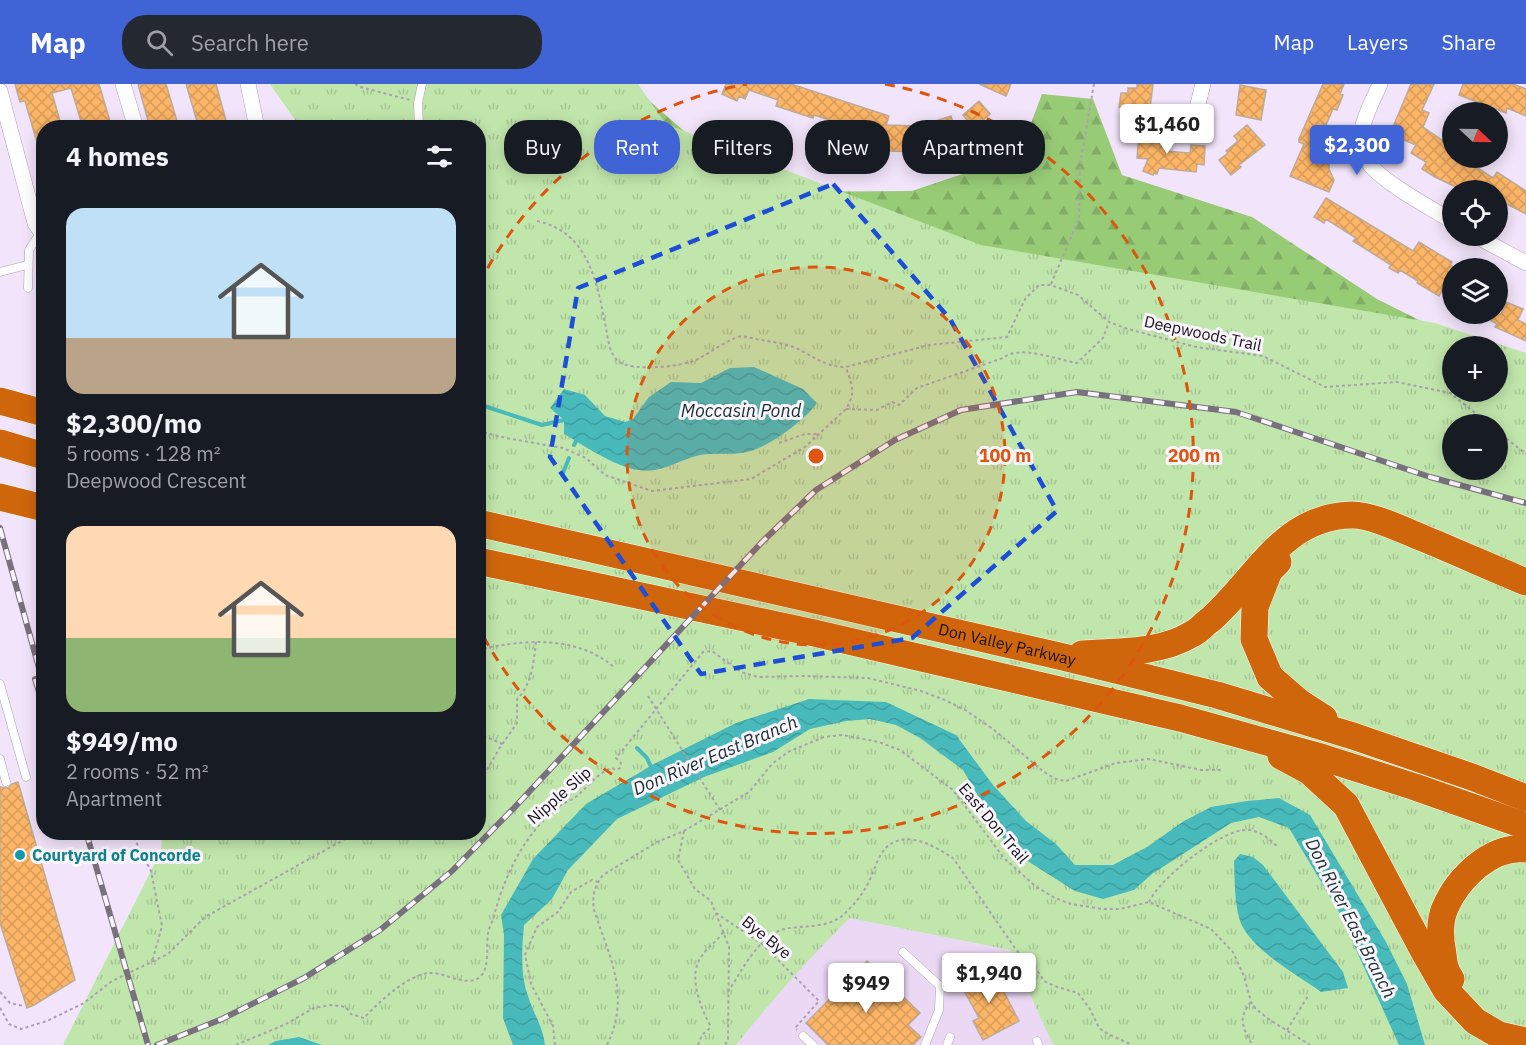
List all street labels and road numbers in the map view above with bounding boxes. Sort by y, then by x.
street label: Deepwoods Trail [1142,311,1264,355]
street label: Don Valley Parkway [937,619,1078,670]
street label: Nipple Slip [523,762,595,828]
street label: East Don Trail [955,779,1033,867]
street label: Bye Bye [738,911,796,963]

